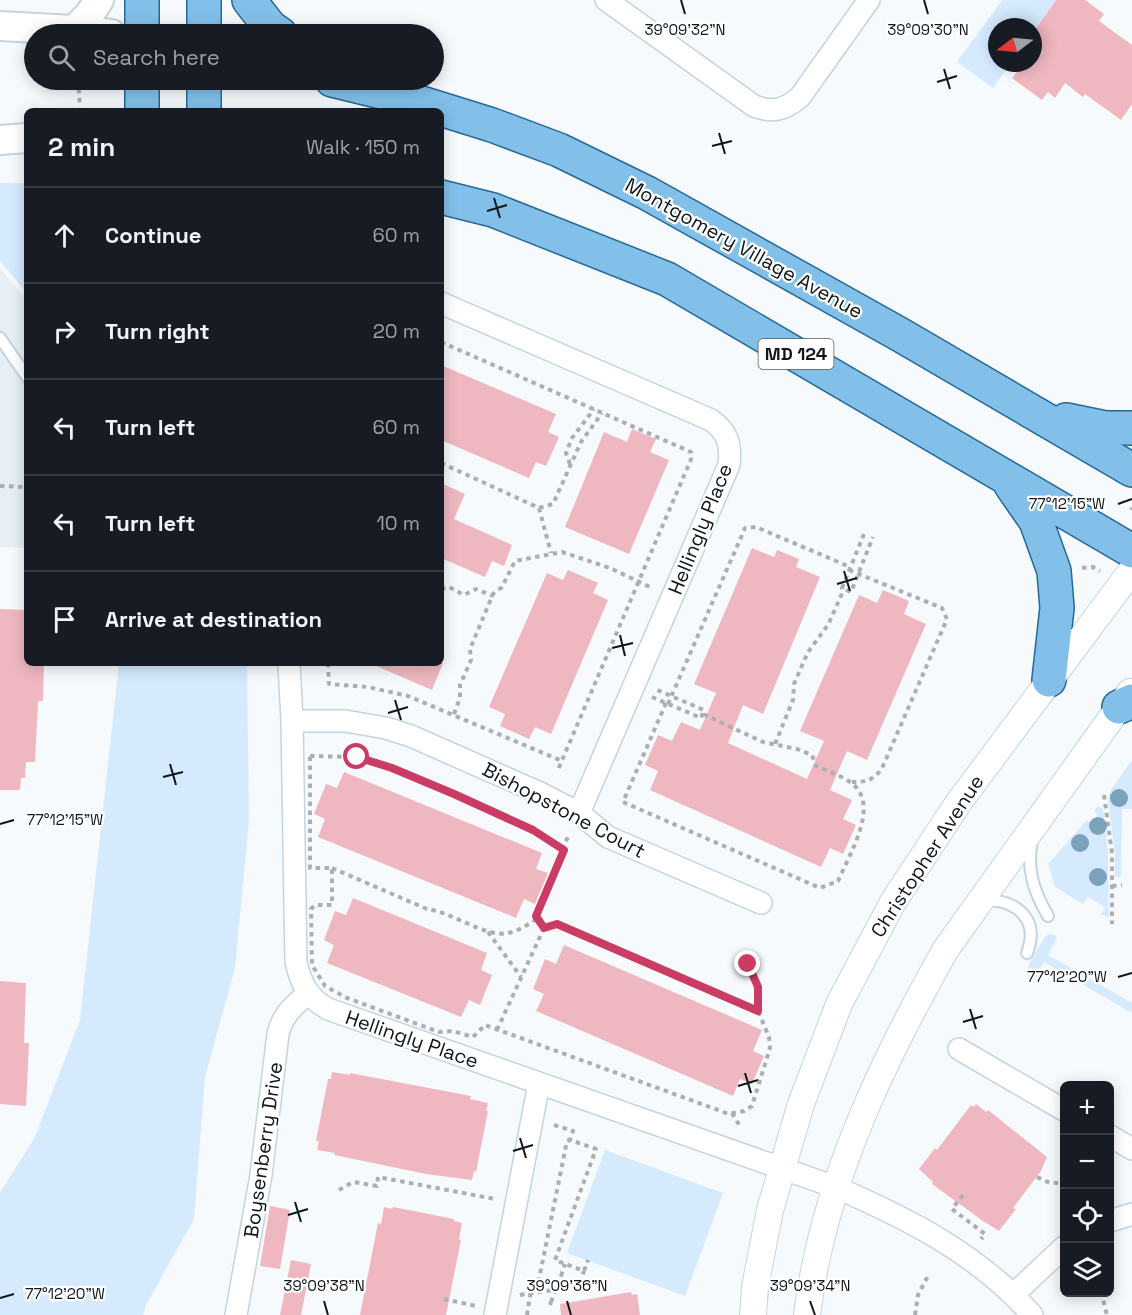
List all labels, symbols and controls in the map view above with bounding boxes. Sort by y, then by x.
north arrow [988,18,1042,72]
text: 39°09'32"N [645,20,725,39]
text: 39°09'30"N [887,20,969,39]
search box [24,24,444,90]
icon: search [45,41,78,74]
text: Search here [93,43,220,71]
text: 2 min [48,130,115,164]
text: Walk · 150 m [306,134,420,160]
street label: Montgomery Village Avenue [621,172,867,324]
icon: ahead [48,219,81,252]
text: Continue [105,221,201,249]
text: 60 m [373,222,420,248]
icon: right [48,315,81,348]
text: Turn right [105,317,210,345]
text: 20 m [373,318,420,344]
road number: MD 124 [758,339,834,369]
icon: left [48,411,81,444]
text: Turn left [105,413,195,441]
text: 60 m [373,414,420,440]
street label: Hellingly Place [662,460,738,598]
text: 77°12'15"W [1029,494,1105,513]
icon: left [48,507,81,540]
text: Turn left [105,509,195,537]
text: 10 m [376,510,420,536]
icon: arrive [48,603,81,636]
text: Arrive at destination [105,605,322,633]
route start [343,743,369,769]
street label: Bishopstone Court [478,756,650,864]
street label: Christopher Avenue [865,770,989,942]
text: 77°12'15"W [27,810,103,829]
route end [734,950,760,976]
text: 77°12'20"W [1027,967,1107,986]
street label: Hellingly Place [342,1004,482,1074]
street label: Boysenberry Drive [238,1060,288,1240]
map controls [1060,1081,1114,1297]
button: + [1060,1081,1114,1135]
button: − [1060,1135,1114,1189]
button: locate [1060,1189,1114,1243]
button: layers [1060,1243,1114,1297]
text: 39°09'38"N [283,1276,365,1295]
text: 39°09'36"N [526,1276,608,1295]
text: 39°09'34"N [770,1276,850,1295]
text: 77°12'20"W [25,1284,105,1303]

